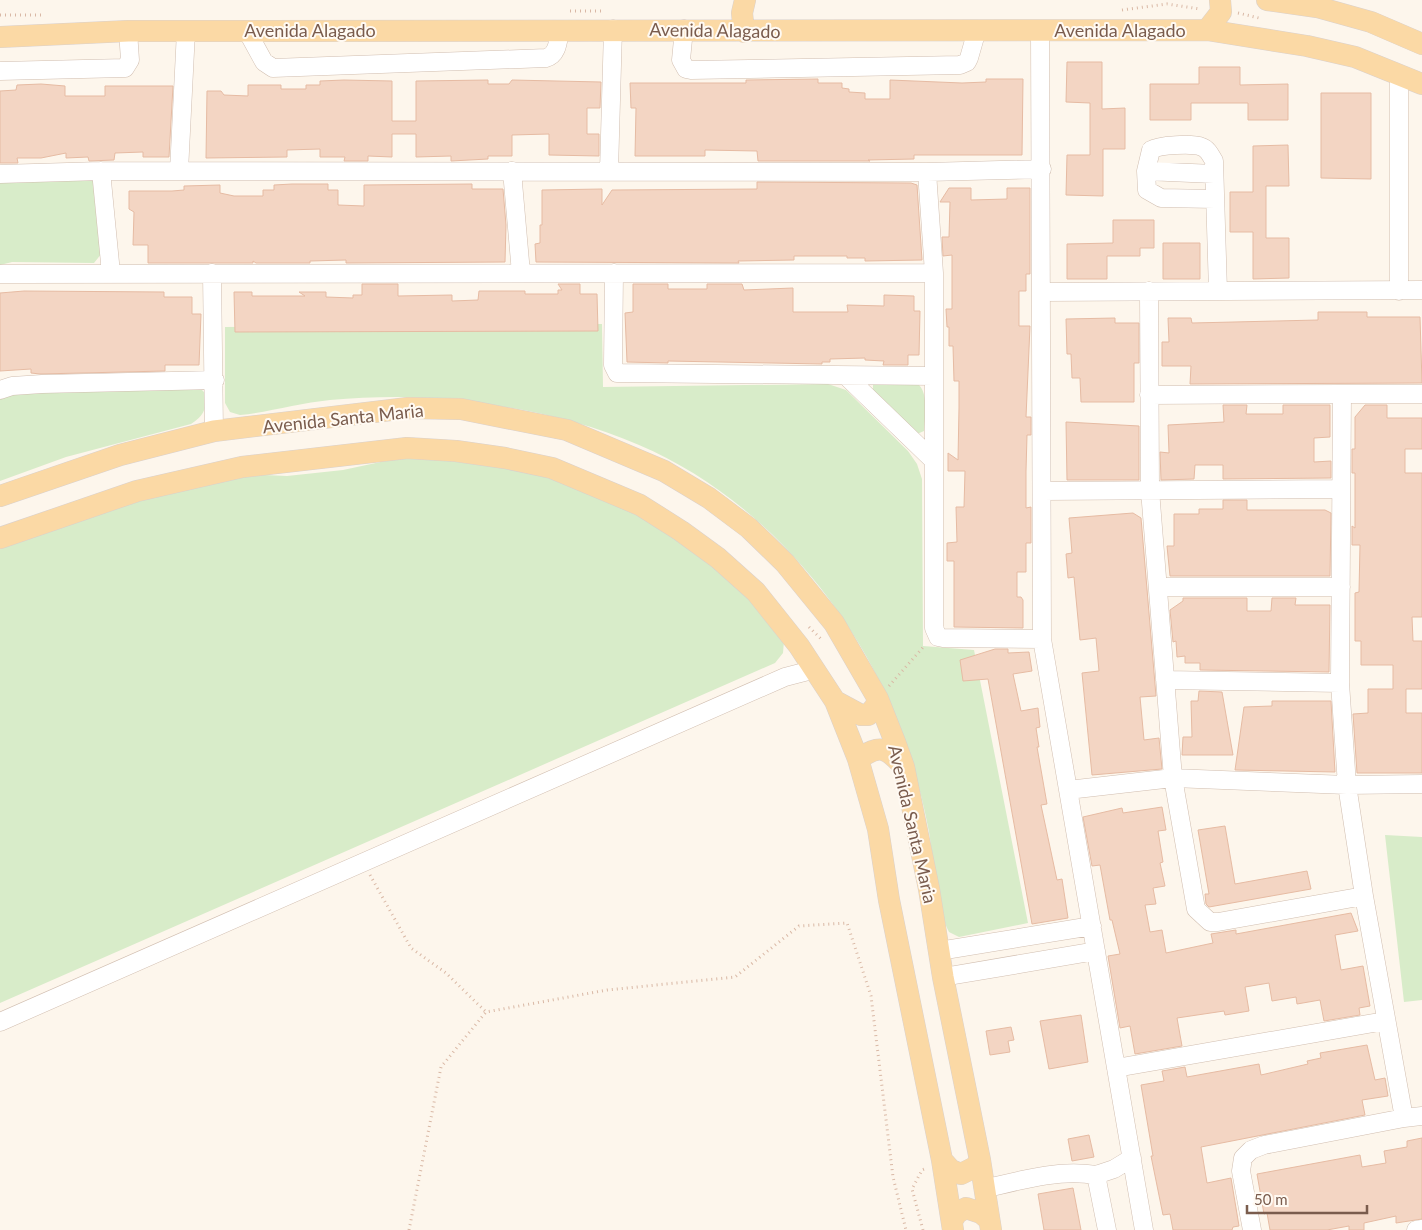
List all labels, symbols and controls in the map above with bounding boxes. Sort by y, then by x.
street label: Avenida Alagado [649,18,781,42]
street label: Avenida Alagado [244,19,376,41]
street label: Avenida Alagado [1054,19,1186,41]
street label: Avenida Santa Maria [261,399,425,437]
street label: Avenida Santa Maria [884,743,942,905]
scale bar [1247,1182,1367,1214]
text: 50 m [1254,1190,1288,1208]

